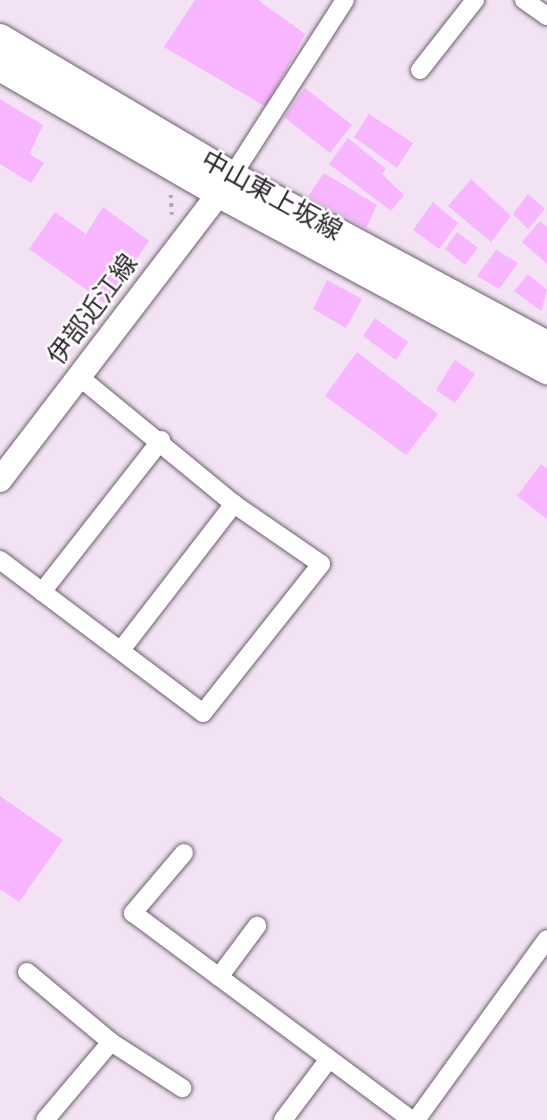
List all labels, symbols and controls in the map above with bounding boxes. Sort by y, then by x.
street label: 中山東上坂線 [196,144,348,246]
street label: 伊部近江線 [40,248,144,370]

